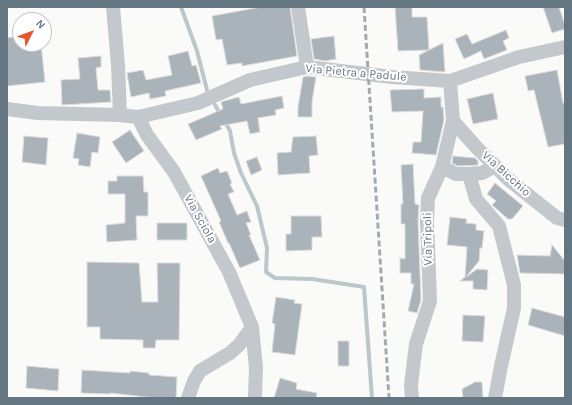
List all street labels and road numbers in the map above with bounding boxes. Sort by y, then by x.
street label: Via Pietra a Padule [305,61,407,85]
street label: Via Bicchio [479,148,533,200]
street label: Via Sciola [181,192,219,246]
street label: Via Tripoli [420,212,436,266]

